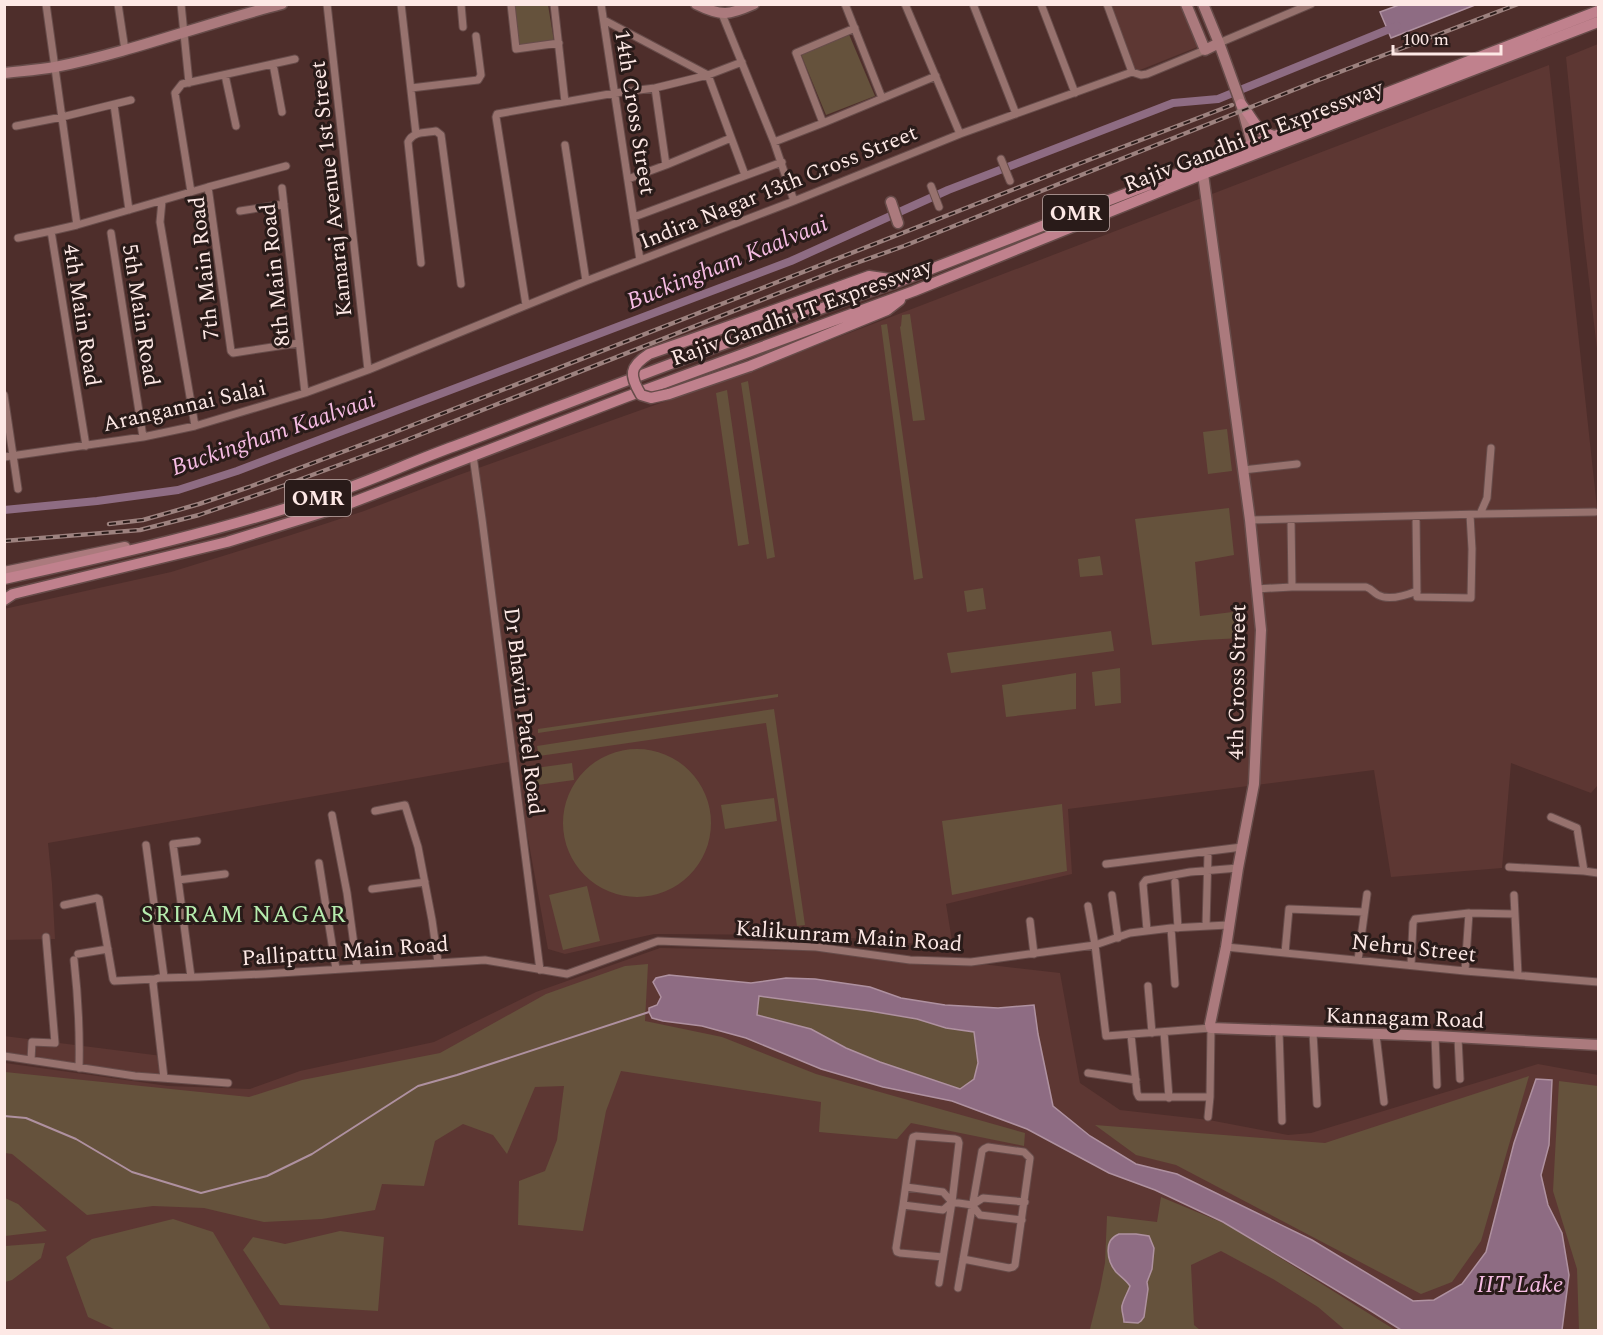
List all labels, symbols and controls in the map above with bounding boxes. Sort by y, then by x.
scale bar [1393,18,1501,56]
text: 100 m [1402,26,1449,53]
street label: 14th Cross Street [605,27,664,197]
street label: Kamaraj Avenue 1st Street [302,59,361,318]
street label: Rajiv Gandhi IT Expressway [1119,71,1390,201]
street label: Indira Nagar 13th Cross Street [635,116,923,258]
street label: 7th Main Road [181,195,228,341]
road number: OMR [1043,195,1109,231]
street label: 8th Main Road [252,202,299,348]
water label: Buckingham Kaalvaai [621,206,834,320]
street label: 4th Main Road [54,242,109,389]
street label: 5th Main Road [113,242,168,389]
street label: Rajiv Gandhi IT Expressway [666,249,938,375]
street label: Arangannai Salai [99,372,269,441]
water label: Buckingham Kaalvaai [166,382,381,486]
road number: OMR [285,480,351,516]
street label: 4th Cross Street [1220,604,1255,760]
street label: Dr Bhavin Patel Road [494,605,553,817]
district label: SRIRAM NAGAR [141,897,347,933]
street label: Kalikunram Main Road [734,912,963,961]
street label: Nehru Street [1350,926,1478,971]
street label: Pallipattu Main Road [240,928,450,975]
street label: Kannagam Road [1325,999,1485,1038]
water label: IIT Lake [1477,1267,1563,1303]

